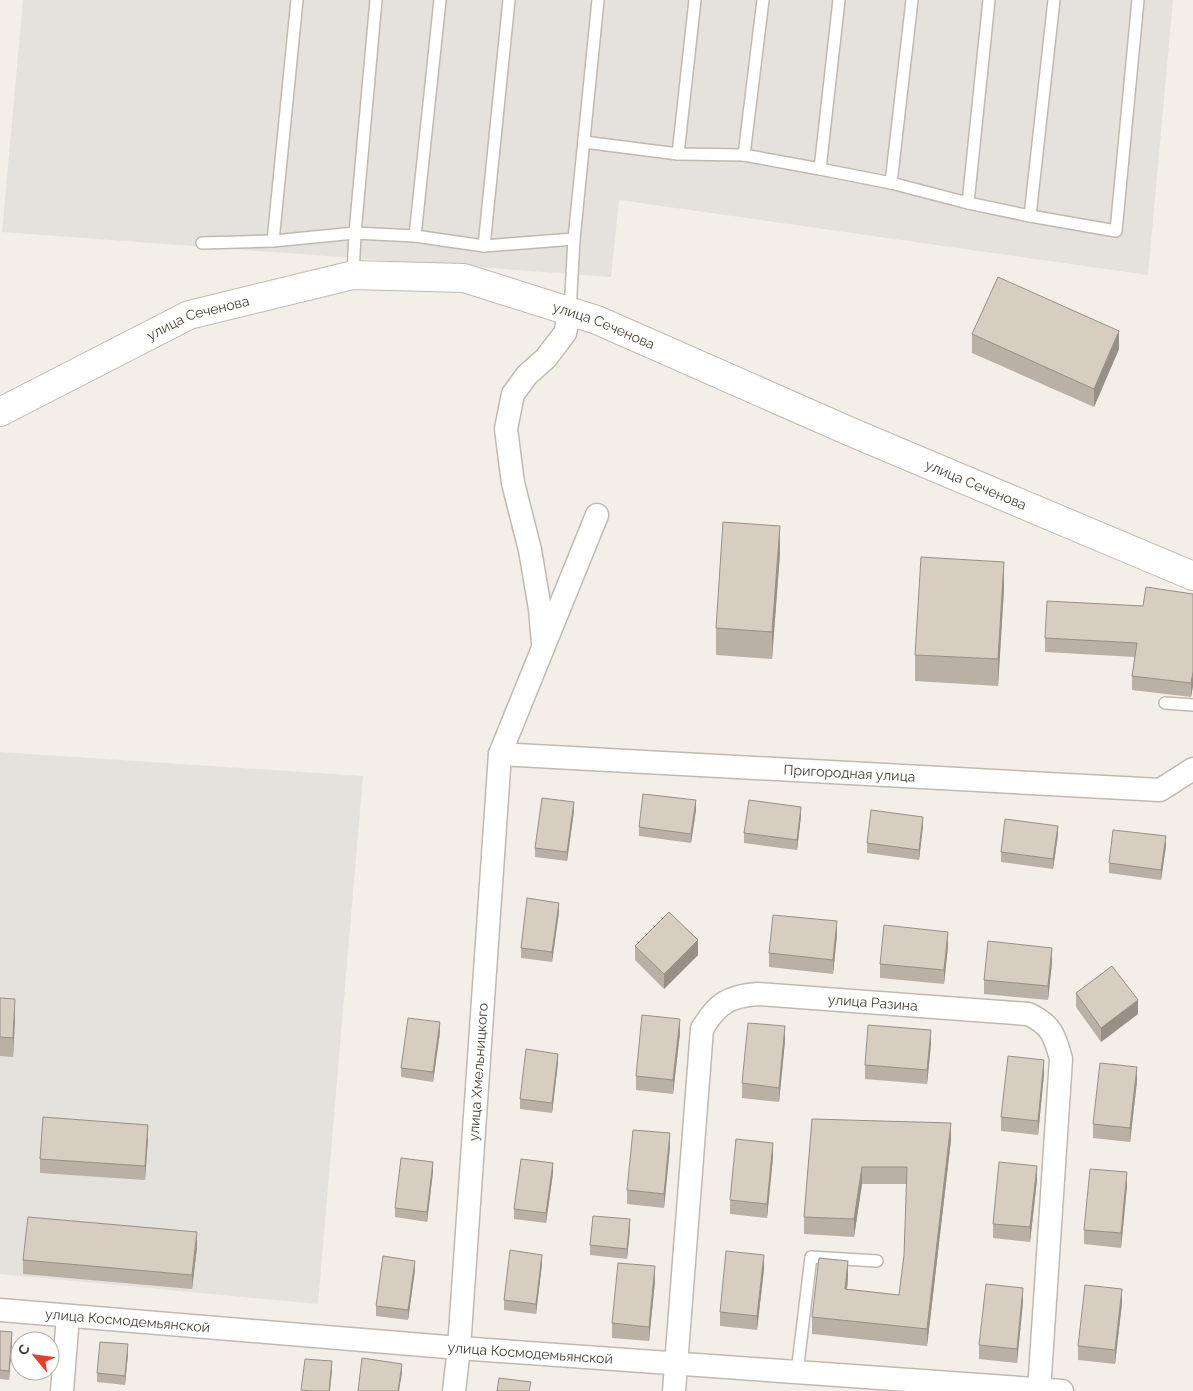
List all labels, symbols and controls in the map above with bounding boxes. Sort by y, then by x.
street label: улица Сеченова [144,293,251,343]
street label: улица Сеченова [551,299,657,352]
street label: улица Сеченова [923,456,1029,513]
street label: Пригородная улица [783,761,916,785]
street label: улица Разина [827,991,918,1014]
street label: улица Хмельницкого [465,1002,491,1142]
street label: улица Космодемьянской [44,1306,211,1335]
north arrow [10,1331,60,1381]
street label: улица Космодемьянской [447,1339,613,1367]
text: С [14,1341,33,1358]

